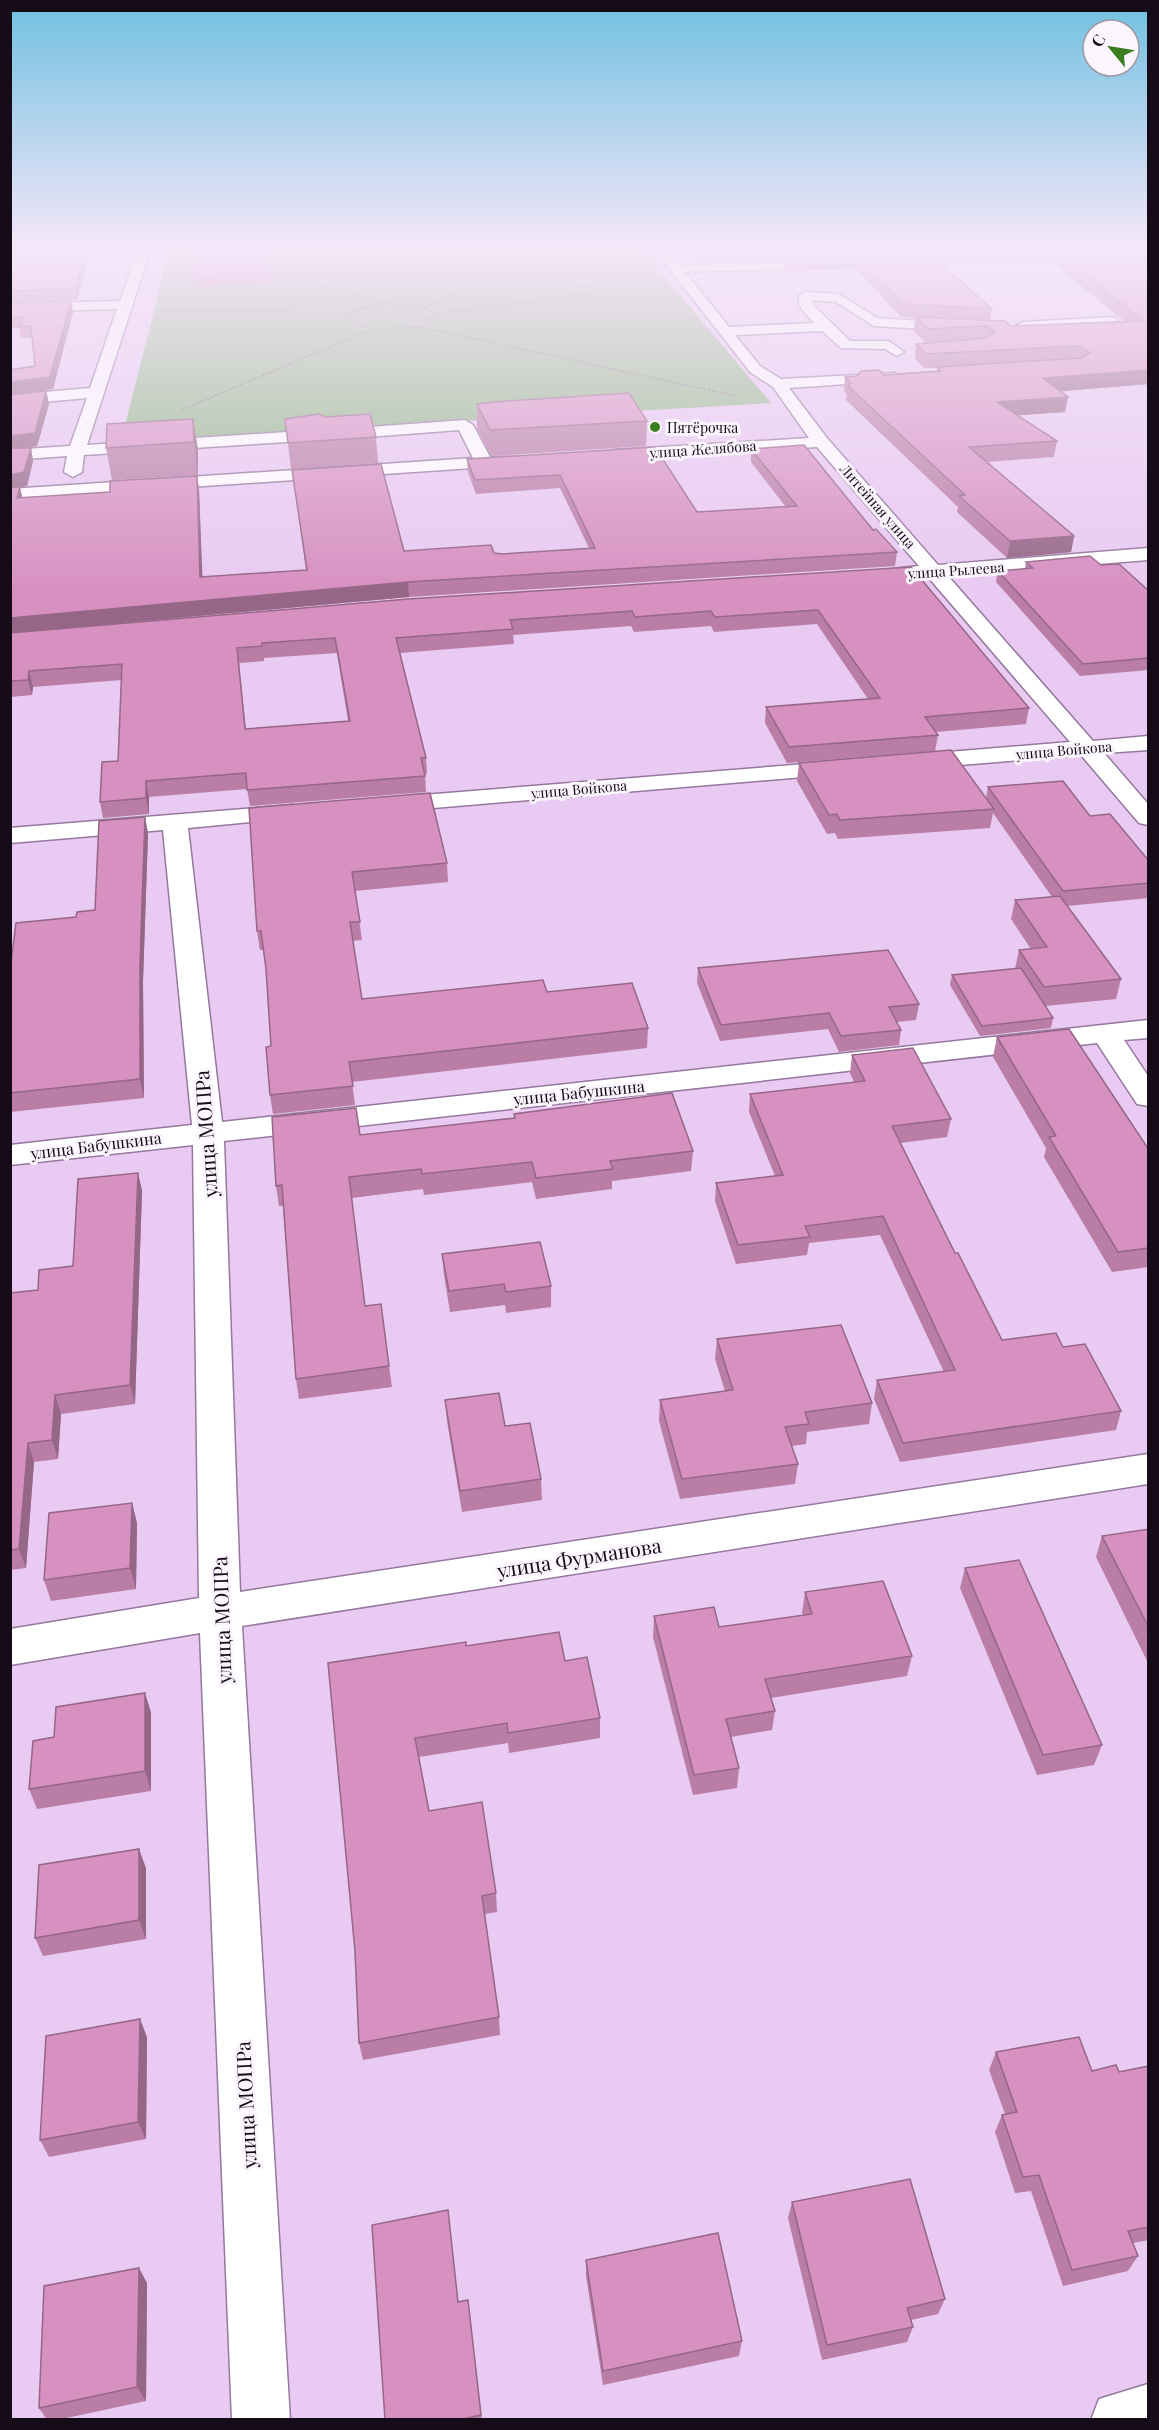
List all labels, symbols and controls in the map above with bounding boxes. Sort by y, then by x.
north arrow [1081,18,1141,78]
text: С [1086,30,1109,50]
place label: Пятёрочка [667,418,738,437]
marker: Пятёрочка [648,420,662,434]
street label: улица Желябова [648,436,757,462]
street label: Литейная улица [835,459,920,552]
street label: улица Рылеева [906,557,1005,583]
street label: улица Войкова [1014,736,1113,764]
street label: улица Войкова [529,775,628,803]
street label: улица МОПРа [187,1069,223,1200]
street label: улица Бабушкина [511,1075,646,1109]
street label: улица Бабушкина [28,1127,163,1164]
street label: улица Фурманова [494,1531,663,1583]
street label: улица МОПРа [205,1556,237,1685]
street label: улица МОПРа [228,2041,262,2170]

